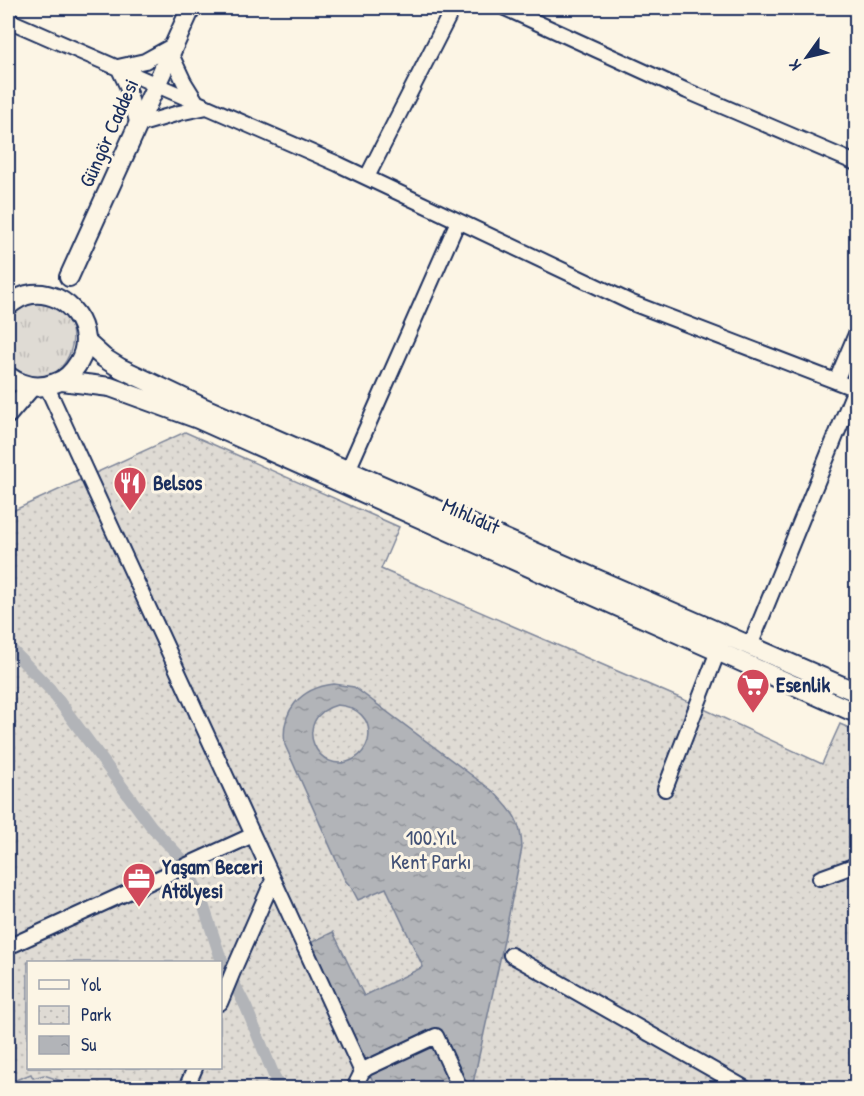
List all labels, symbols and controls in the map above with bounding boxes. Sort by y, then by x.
north arrow [777,27,837,87]
text: K [783,55,806,75]
street label: Güngör Caddesi [72,74,145,192]
restaurant icon: Belsos [112,465,148,512]
place label: Belsos [153,468,202,497]
street label: Mıhlıdut [438,490,505,541]
supermarket icon: Esenlik [735,667,771,714]
place label: Esenlik [776,670,831,699]
park label: 100.Yıl Kent Parkı [391,823,471,876]
place label: Yaşam Beceri Atölyesi [162,852,263,906]
office icon: Yaşam Beceri Atölyesi [121,861,157,908]
legend [27,961,222,1069]
text: Yol [81,972,101,997]
text: Park [81,1002,112,1027]
text: Su [81,1032,96,1057]

